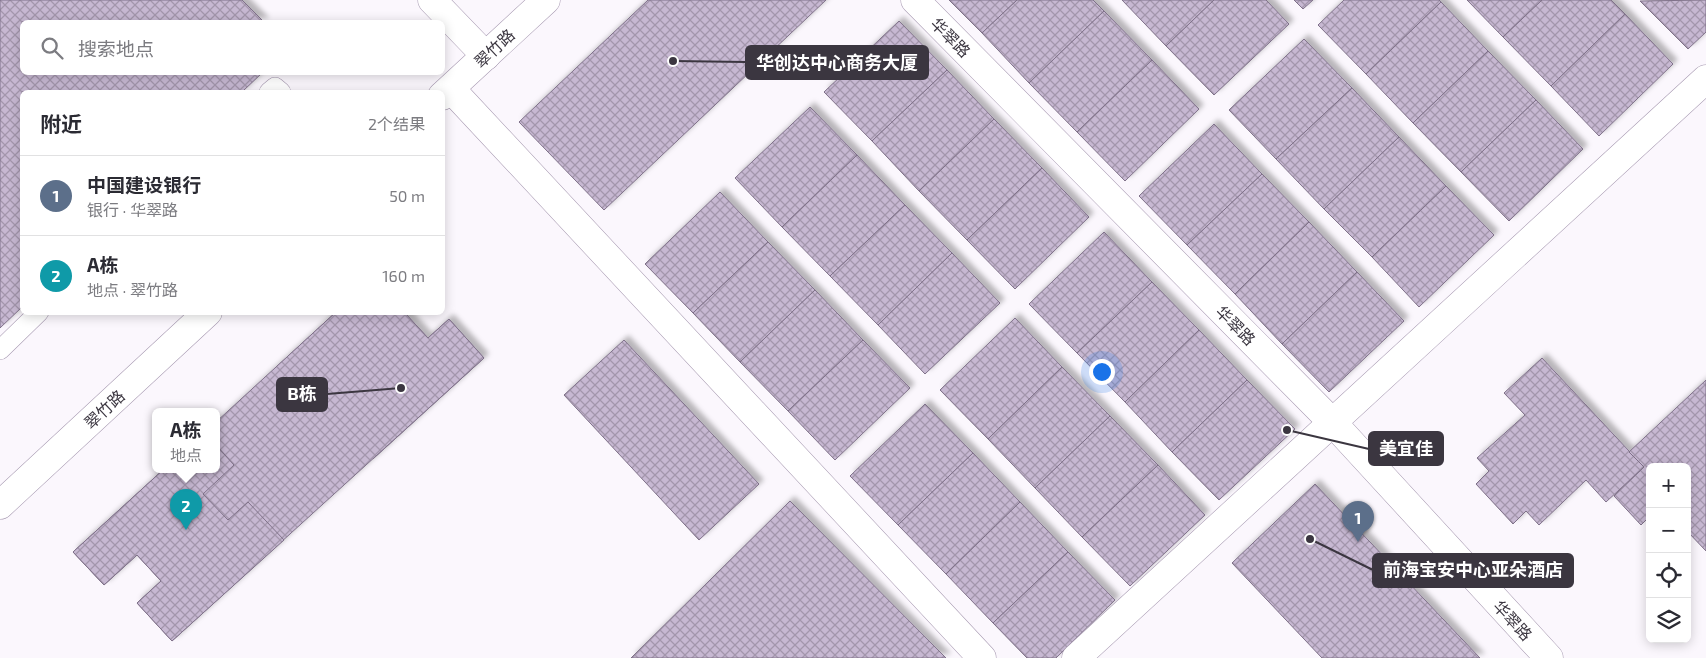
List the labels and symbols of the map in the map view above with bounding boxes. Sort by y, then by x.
street label: 华翠路 [927,13,975,61]
street label: 翠竹路 [470,25,518,71]
callout: 华创达中心商务大厦 [746,46,928,79]
text: 华创达中心商务大厦 [756,51,918,73]
street label: 华翠路 [1212,301,1260,349]
your location [1089,359,1115,385]
callout: B栋 [277,378,327,411]
text: B栋 [287,382,317,404]
street label: 翠竹路 [80,386,128,432]
callout: 美宜佳 [1369,432,1443,465]
text: 美宜佳 [1379,437,1433,459]
pin: 2 [170,489,202,530]
pin: 1 [1342,501,1374,542]
callout: 前海宝安中心亚朵酒店 [1373,554,1573,587]
text: 前海宝安中心亚朵酒店 [1383,558,1563,580]
street label: 华翠路 [1490,596,1536,644]

